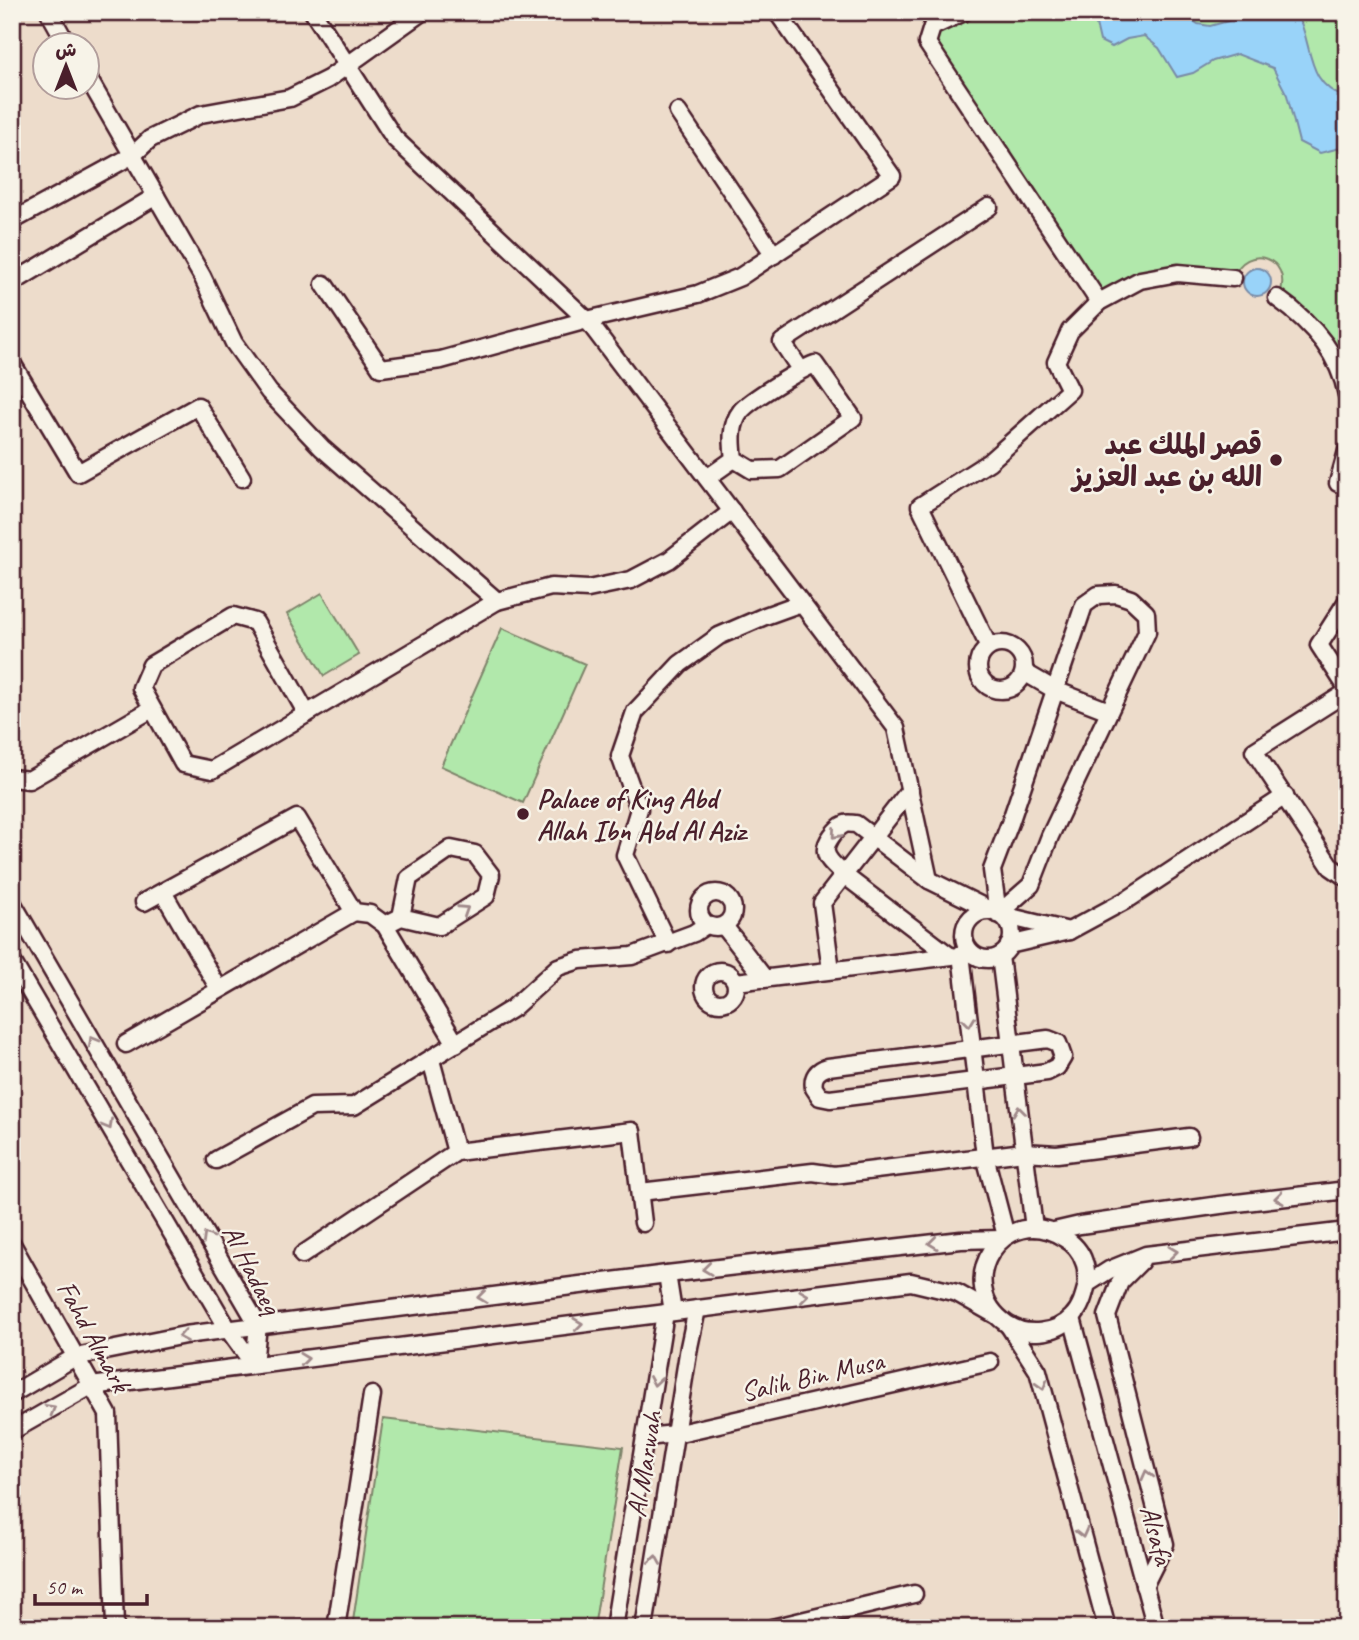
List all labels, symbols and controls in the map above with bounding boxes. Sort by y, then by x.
north arrow [32,32,102,102]
text: ش [56,38,77,62]
place label: قصر الملك عبد الله بن عبد العزيز [1069,427,1262,494]
marker: قصر الملك عبد الله بن عبد العزيز [1268,452,1284,468]
place label: Palace of King Abd Allah Ibn Abd Al Aziz [537,781,748,848]
marker: Palace of King Abd Allah Ibn Abd Al Aziz [515,806,531,822]
one-way arrow [832,826,844,839]
one-way arrow [456,905,469,918]
one-way arrow [961,1016,976,1028]
one-way arrow [88,1035,101,1048]
one-way arrow [1011,1105,1026,1117]
one-way arrow [100,1118,113,1131]
one-way arrow [1273,1190,1284,1205]
street label: Al Hadaeq [215,1219,290,1322]
one-way arrow [202,1232,215,1245]
one-way arrow [927,1235,938,1250]
one-way arrow [1167,1245,1179,1260]
one-way arrow [701,1261,712,1276]
street label: Fahd Almark [49,1274,140,1399]
one-way arrow [798,1288,810,1303]
one-way arrow [476,1290,487,1305]
one-way arrow [573,1317,584,1332]
one-way arrow [177,1328,189,1343]
street label: Salih Bin Musa [737,1342,888,1409]
one-way arrow [298,1351,310,1366]
one-way arrow [648,1375,663,1387]
one-way arrow [1034,1379,1048,1391]
one-way arrow [44,1404,57,1417]
street label: Al Marwah [618,1407,670,1519]
one-way arrow [1141,1469,1155,1481]
street label: Alsafa [1132,1502,1182,1570]
one-way arrow [1074,1527,1088,1539]
one-way arrow [647,1554,662,1566]
scale bar [35,1563,147,1607]
text: 50 m [46,1574,84,1600]

